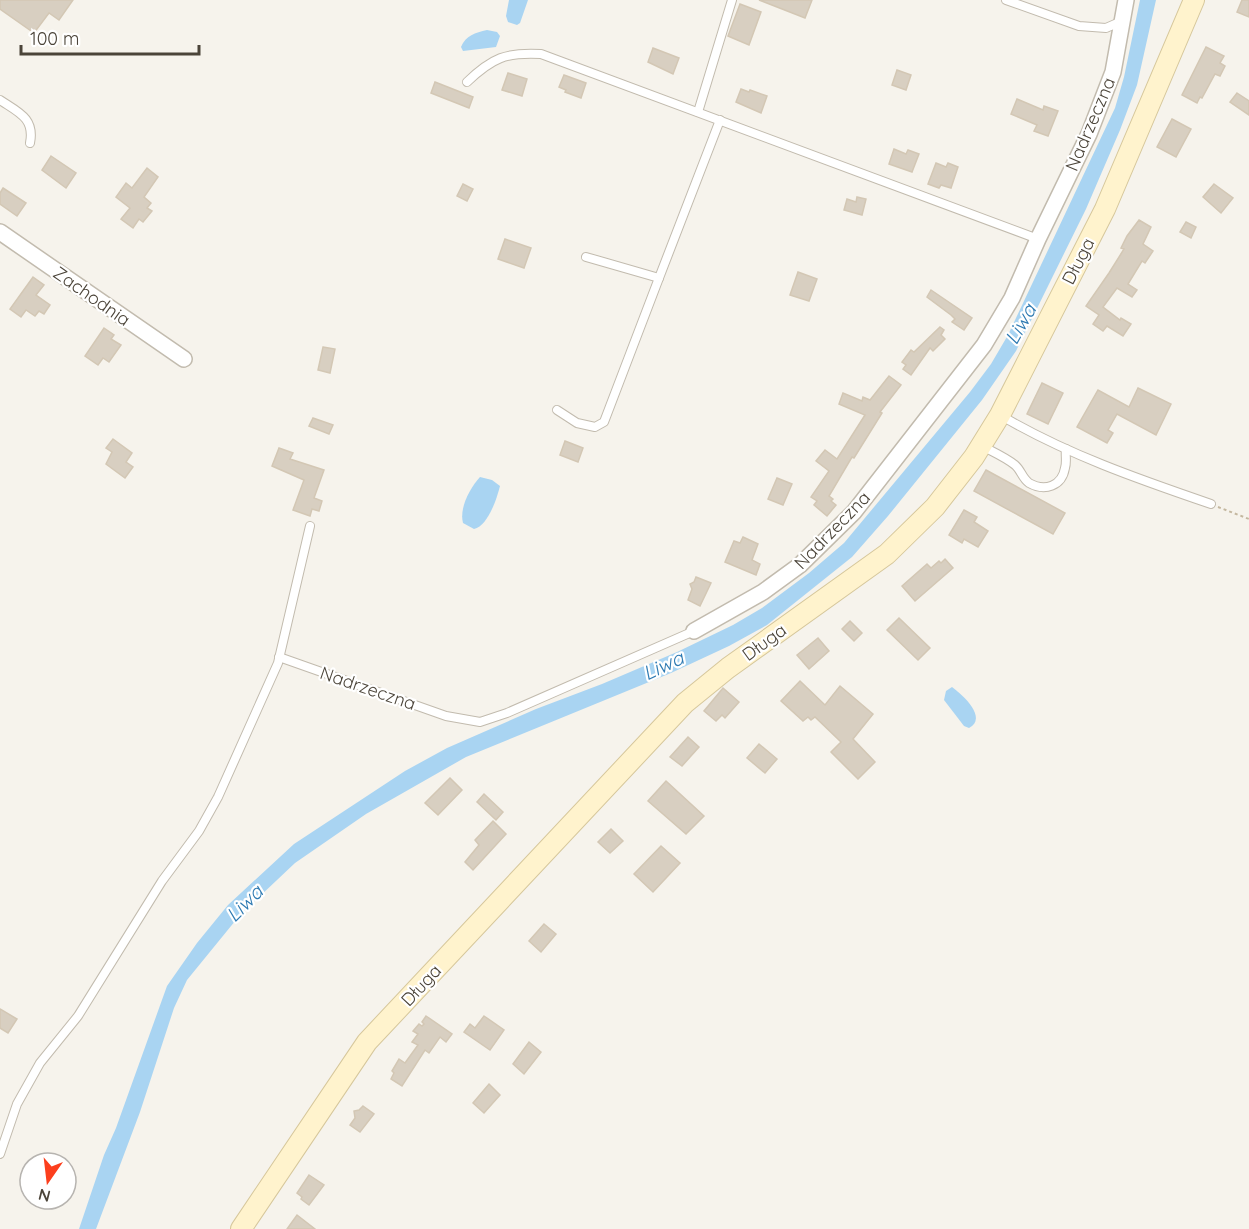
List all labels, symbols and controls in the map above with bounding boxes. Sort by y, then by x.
scale bar [21,18,200,56]
text: 100 m [30,27,79,50]
street label: Nadrzeczna [1060,74,1120,174]
street label: Długa [1057,234,1099,288]
street label: Zachodnia [49,261,135,331]
water label: Liwa [999,298,1042,349]
street label: Nadrzeczna [789,486,875,574]
street label: Długa [737,618,791,666]
water label: Liwa [639,644,689,685]
street label: Nadrzeczna [317,661,419,715]
water label: Liwa [220,878,269,927]
street label: Długa [396,959,446,1011]
north arrow [18,1151,78,1211]
text: N [36,1184,52,1207]

